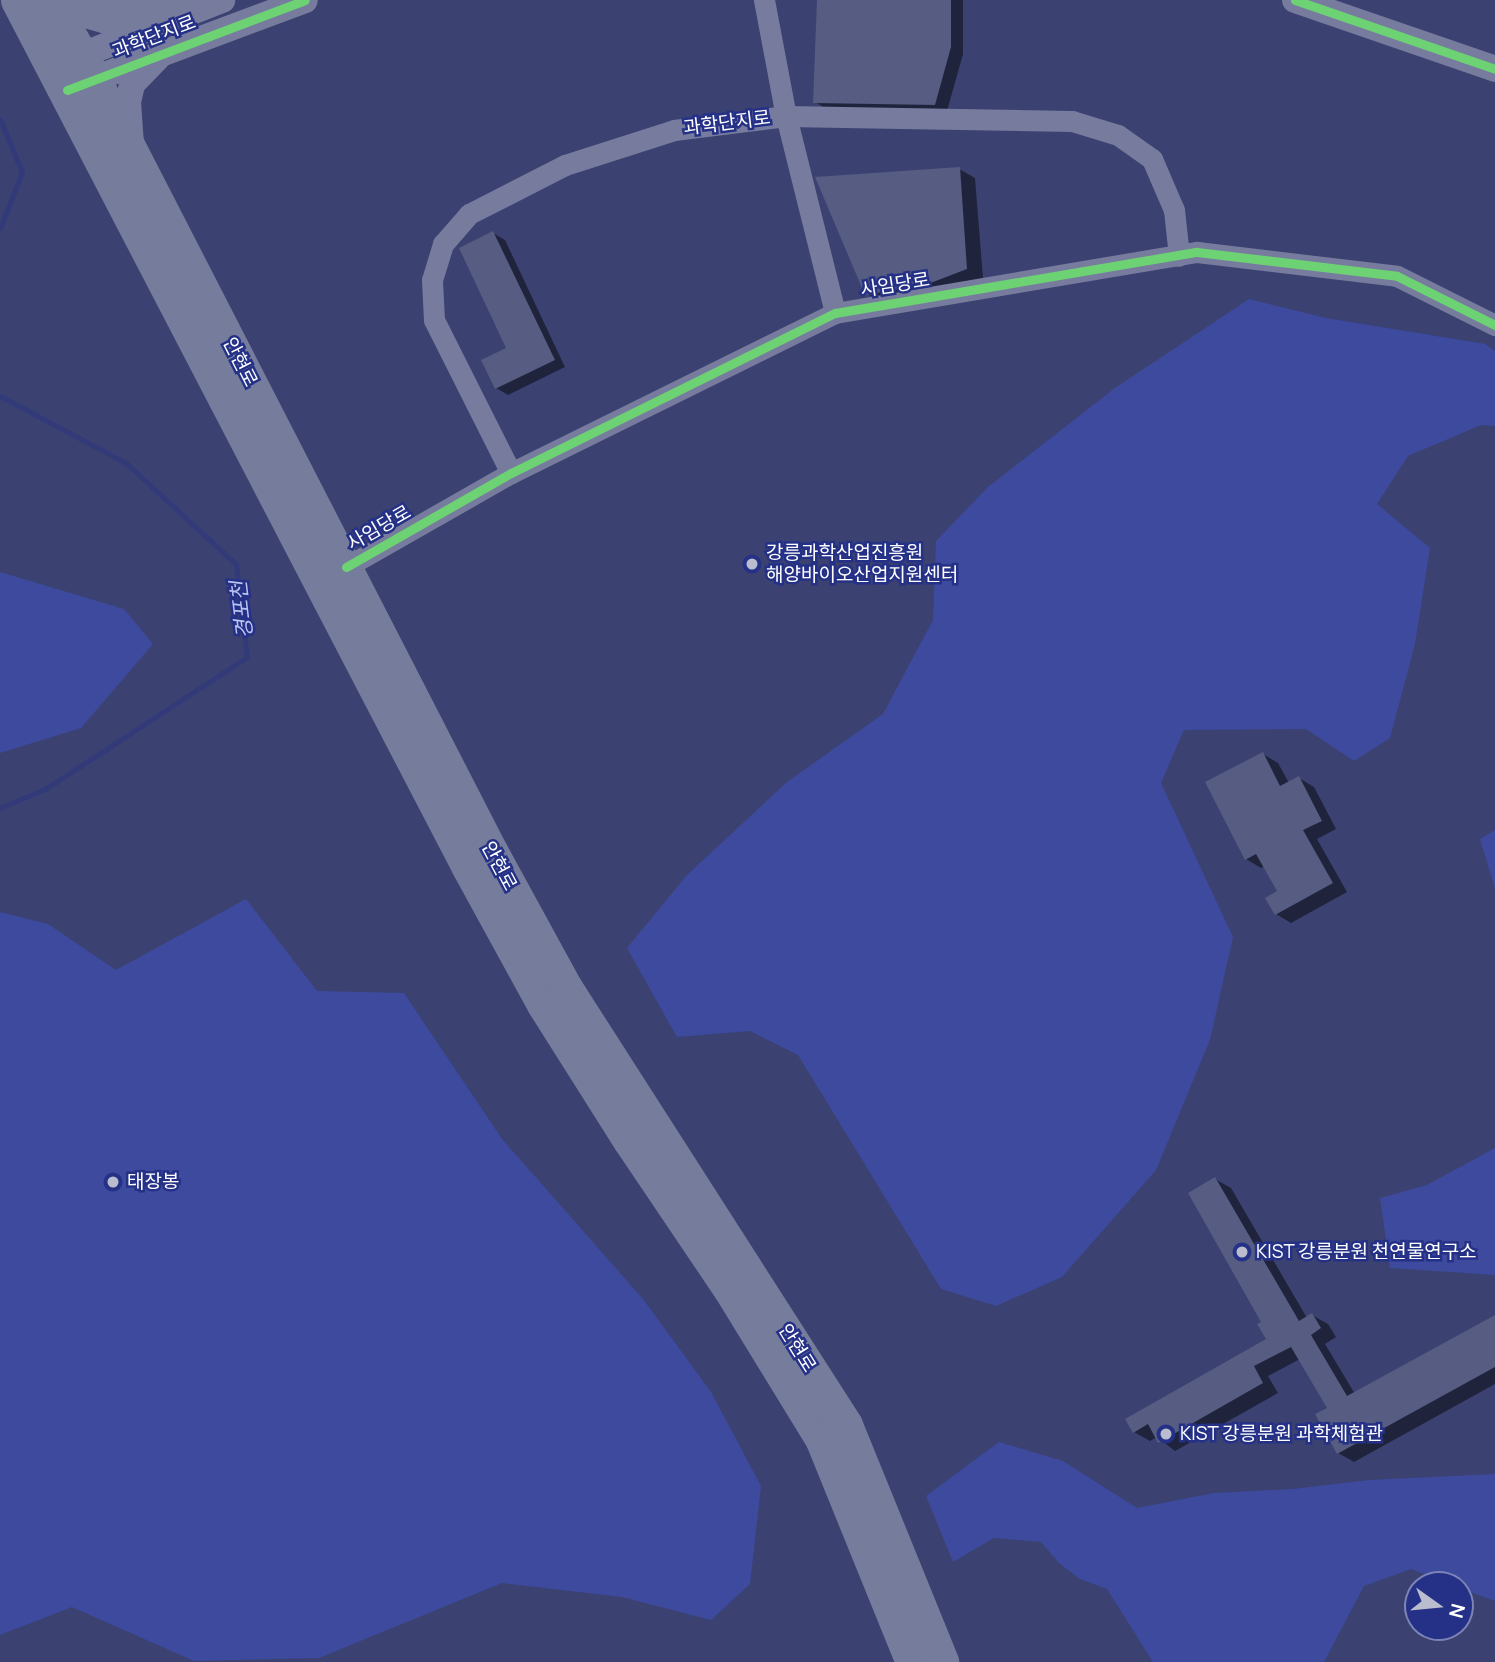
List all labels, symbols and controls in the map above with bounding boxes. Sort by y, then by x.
street label: 과학단지로 [109,11,199,63]
street label: 과학단지로 [682,106,772,140]
street label: 사임당로 [859,268,931,302]
street label: 안현로 [218,333,262,391]
street label: 사임당로 [343,501,415,555]
place label: 강릉과학산업진흥원 해양바이오산업지원센터 [766,542,958,586]
marker: 강릉과학산업진흥원 해양바이오산업지원센터 [744,556,760,572]
water label: 경포천 [225,580,257,640]
street label: 안현로 [477,837,521,895]
place label: 태장봉 [127,1171,179,1193]
marker: 태장봉 [105,1174,121,1190]
place label: KIST 강릉분원 천연물연구소 [1256,1241,1477,1263]
marker: KIST 강릉분원 천연물연구소 [1234,1244,1250,1260]
street label: 안현로 [773,1320,821,1376]
place label: KIST 강릉분원 과학체험관 [1180,1423,1384,1445]
marker: KIST 강릉분원 과학체험관 [1158,1426,1174,1442]
north arrow [1404,1571,1474,1641]
text: N [1443,1601,1472,1621]

